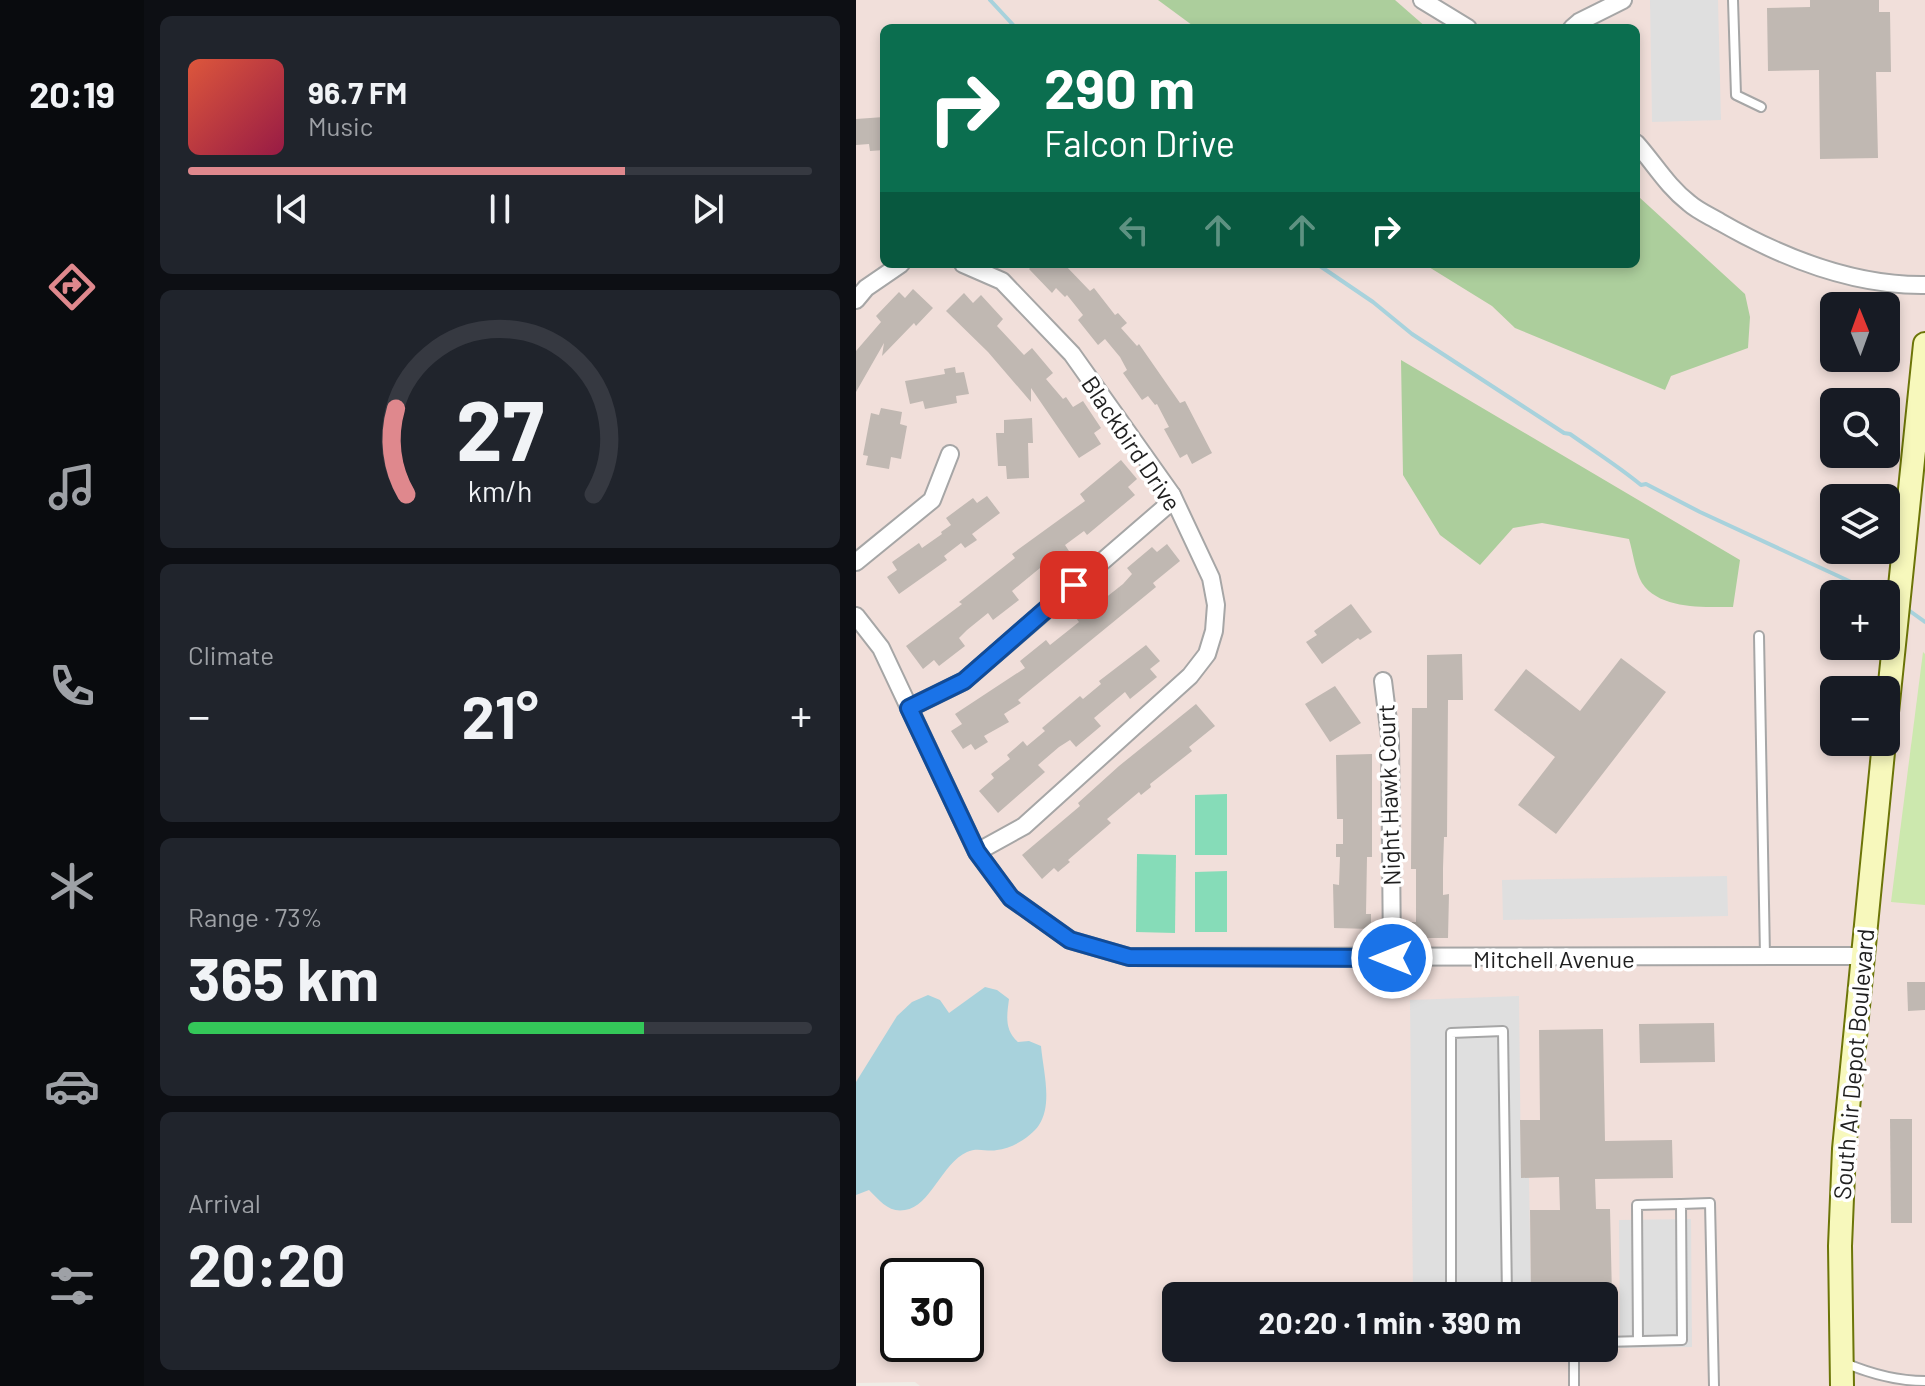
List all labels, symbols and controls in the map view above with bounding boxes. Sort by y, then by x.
text: 290 m [1044,53,1195,120]
icon: right [912,56,1016,160]
text: 20:19 [29,72,115,115]
text: 96.7 FM [308,74,407,110]
text: Music [308,110,373,141]
text: Falcon Drive [1044,121,1235,164]
icon: previous [270,187,314,231]
icon: pause [478,187,522,231]
icon: next [686,187,730,231]
icon: left [1112,208,1156,252]
icon: ahead [1196,208,1240,252]
icon: ahead [1280,208,1324,252]
icon: right [1364,208,1408,252]
icon: directions [44,259,100,315]
north arrow [1820,292,1900,372]
map controls [1820,292,1900,756]
street label: Blackbird Drive [1076,370,1188,516]
text: 27 [456,378,544,478]
button: search [1820,388,1900,468]
icon: music [44,459,100,515]
text: km/h [468,473,532,508]
button: layers [1820,484,1900,564]
pin [1040,551,1108,619]
icon: arrive [1052,563,1096,607]
button: + [1820,580,1900,660]
text: Climate [188,639,274,670]
icon: phone [44,658,100,714]
button: − [1820,676,1900,756]
text: 21° [461,679,539,751]
text: − [188,688,210,741]
text: + [790,688,812,741]
street label: Night Hawk Court [1370,704,1406,886]
icon: climate [44,858,100,914]
text: Range · 73% [188,901,323,932]
position arrow [1350,916,1434,1000]
street label: South Air Depot Boulevard [1827,927,1879,1201]
text: 365 km [188,941,379,1013]
street label: Mitchell Avenue [1473,944,1635,973]
icon: car [44,1058,100,1114]
text: Arrival [188,1187,261,1218]
text: 20:20 [188,1227,345,1299]
icon: filters [44,1258,100,1314]
speed limit sign: 30 [880,1258,984,1362]
text: 20:20 · 1 min · 390 m [1259,1304,1521,1340]

